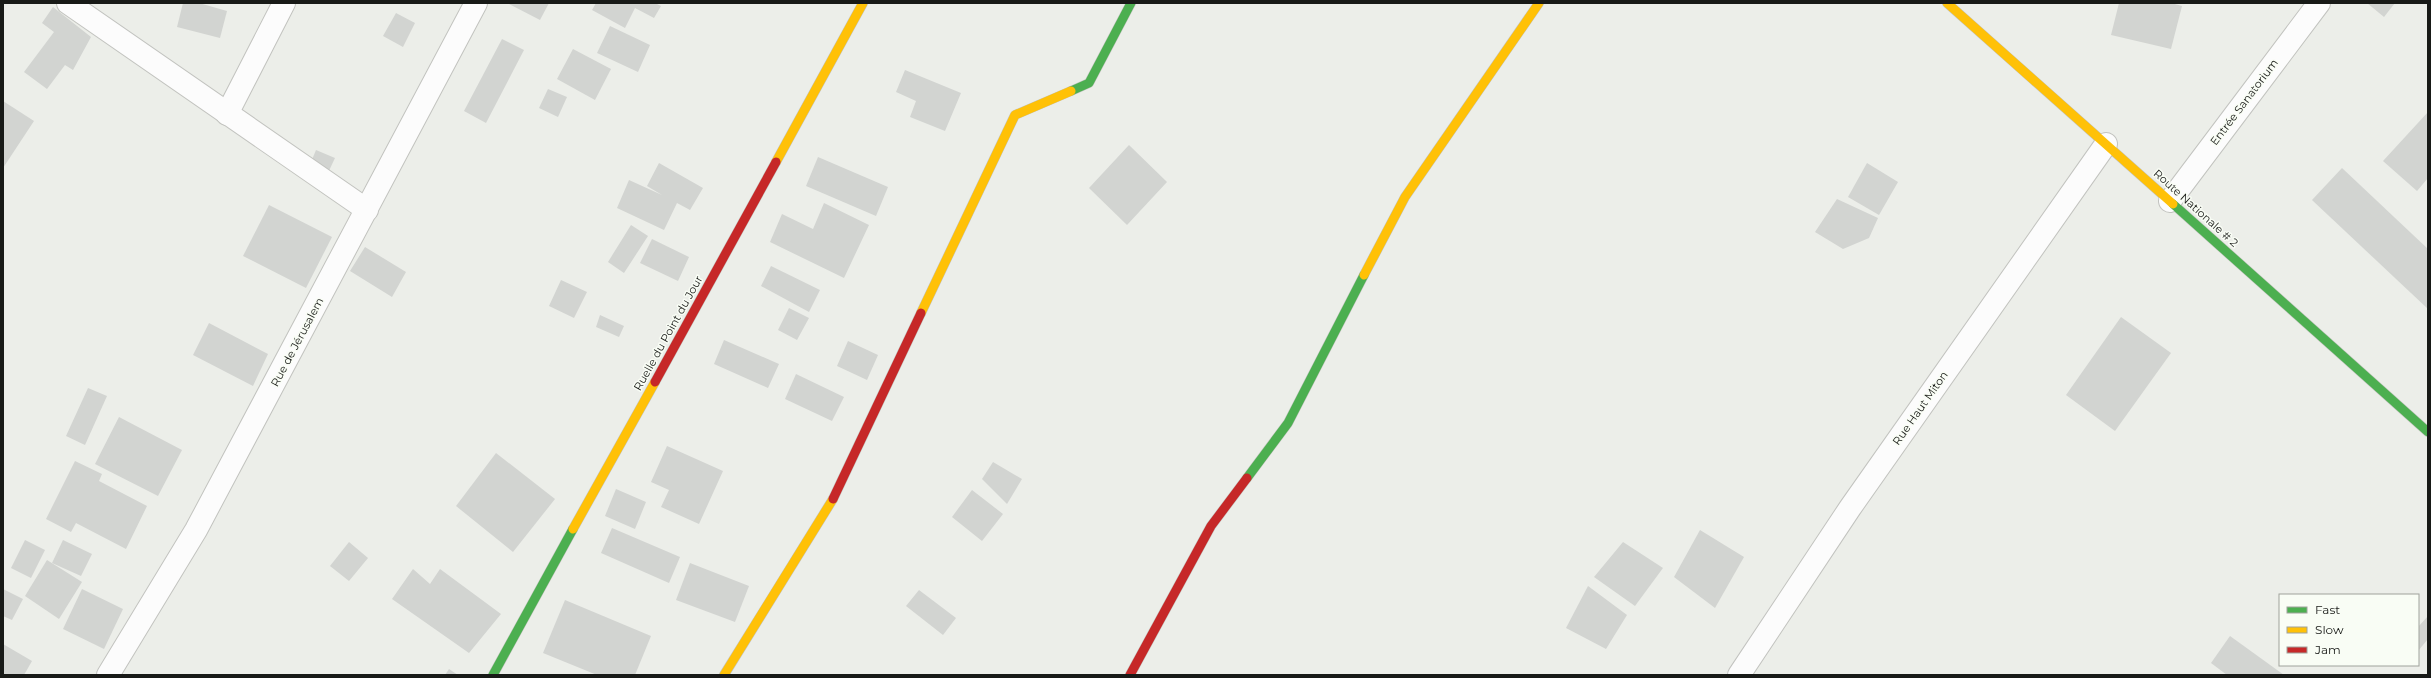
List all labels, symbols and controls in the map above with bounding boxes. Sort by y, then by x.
street label: Entrée Sanatorium [2207,56,2281,148]
street label: Route Nationale # 2 [2151,166,2241,250]
street label: Ruelle du Point du Jour [630,273,706,393]
street label: Rue de Jérusalem [268,295,326,389]
street label: Rue Haut Miton [1889,368,1951,448]
legend [2279,594,2419,666]
text: Fast [2315,602,2340,617]
text: Slow [2315,622,2344,637]
text: Jam [2314,642,2341,657]

